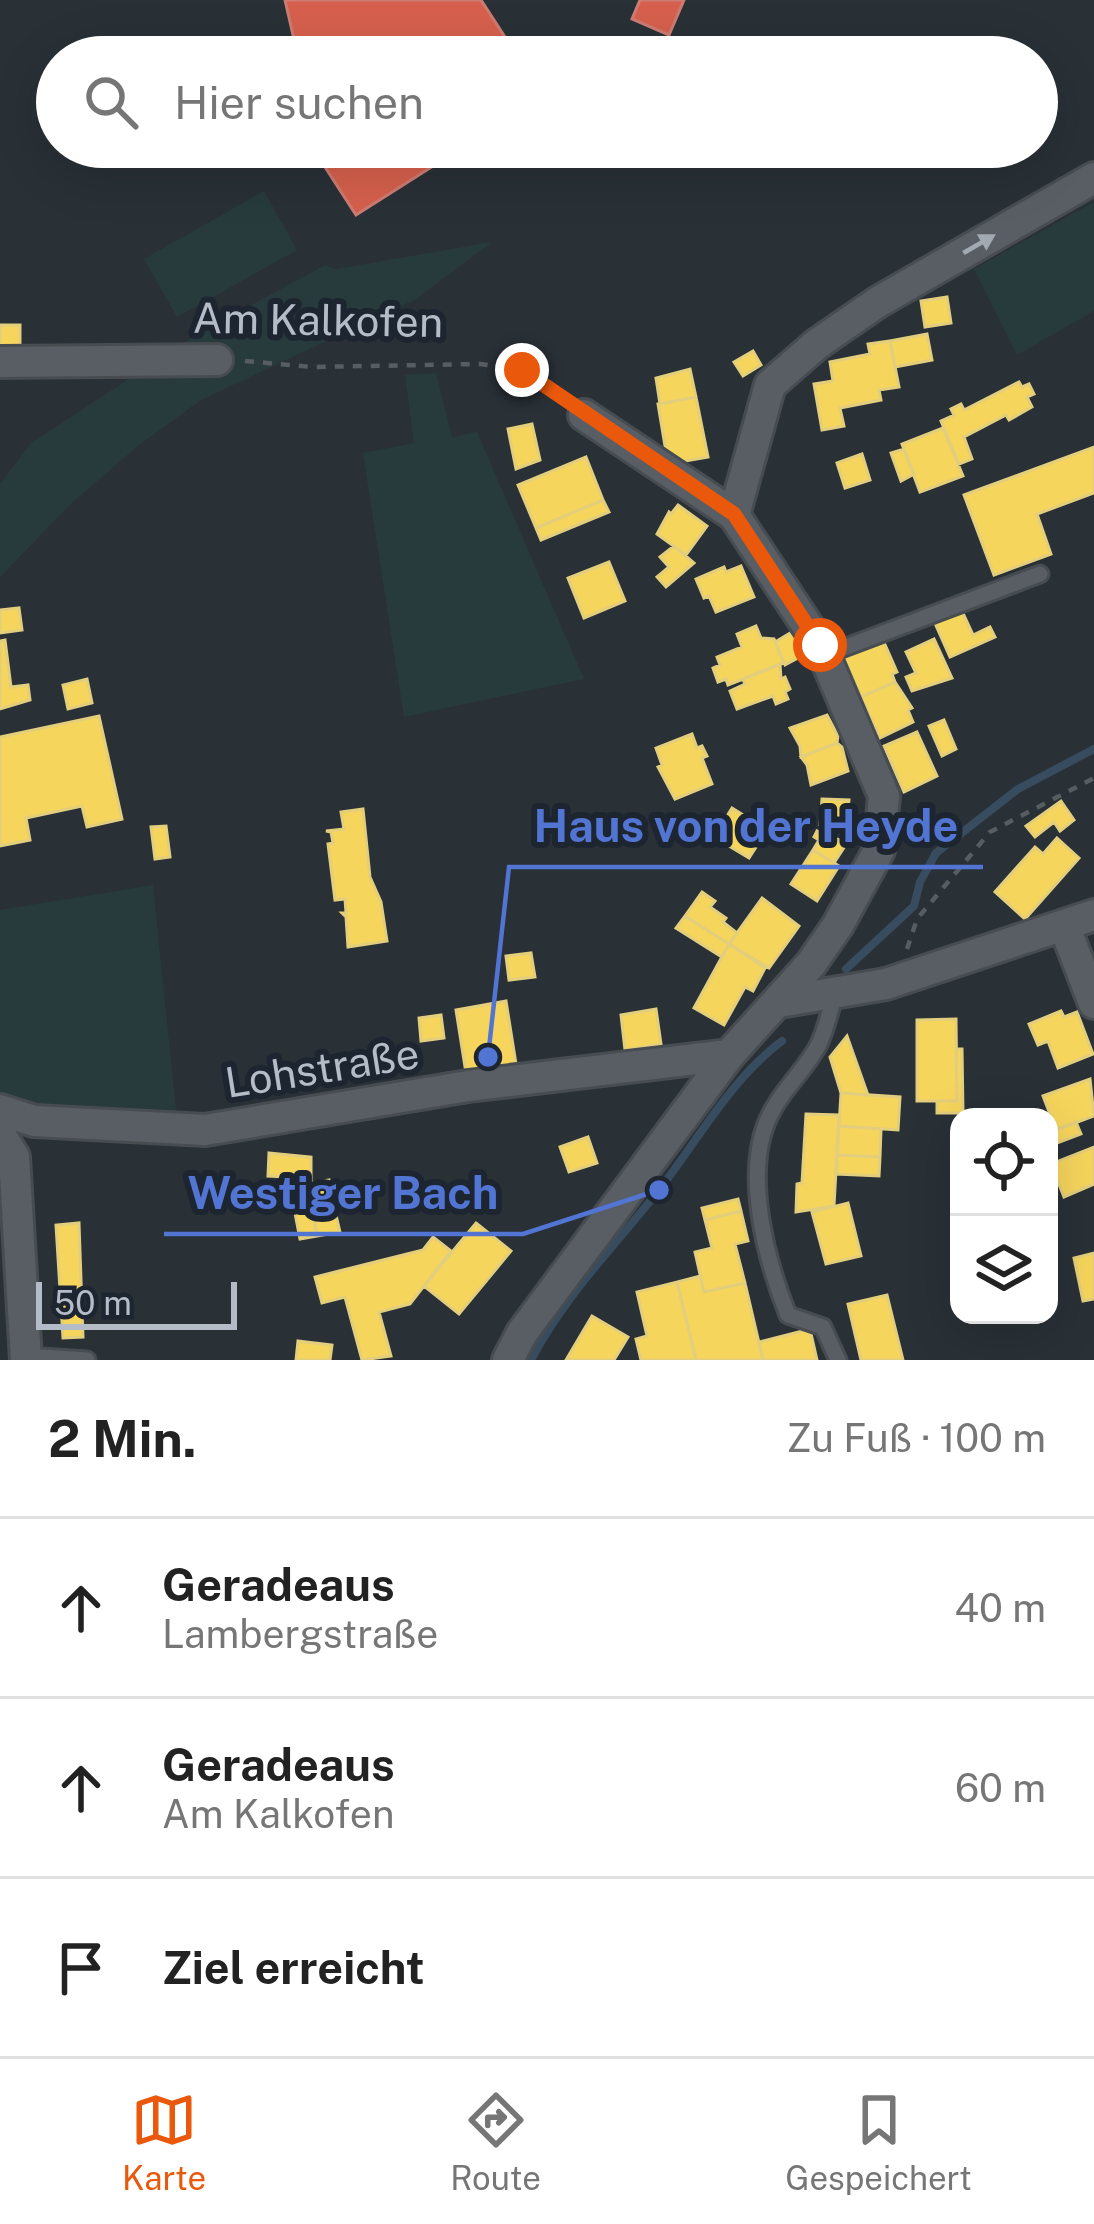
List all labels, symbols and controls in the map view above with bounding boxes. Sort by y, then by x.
search box [36,36,1058,168]
icon: search [78,69,144,135]
text: Hier suchen [174,76,424,129]
one-way arrow [962,234,996,255]
street label: Am Kalkofen [192,293,444,346]
route end [495,343,549,397]
route start [793,618,847,672]
callout: Haus von der Heyde [509,786,983,867]
text: Haus von der Heyde [534,799,958,852]
street label: Lohstraße [221,1028,422,1107]
map controls [950,1108,1058,1324]
button: locate [950,1108,1058,1216]
callout: Westiger Bach [164,1153,523,1234]
text: Westiger Bach [188,1166,498,1219]
button: layers [950,1216,1058,1324]
scale bar [36,1276,237,1329]
text: 50 m [54,1284,132,1322]
text: 2 Min. [48,1409,196,1468]
text: Zu Fuß · 100 m [786,1415,1046,1461]
text: Geradeaus [162,1558,395,1611]
icon: ahead [48,1575,114,1641]
text: 40 m [954,1585,1046,1631]
text: Lambergstraße [162,1611,438,1657]
text: Geradeaus [162,1738,395,1791]
icon: ahead [48,1755,114,1821]
text: 60 m [955,1765,1046,1811]
text: Am Kalkofen [162,1791,394,1837]
icon: arrive [48,1935,114,2001]
text: Ziel erreicht [162,1941,424,1994]
tab: Karte [122,2087,206,2197]
tab: Route [450,2087,541,2197]
tab: Gespeichert [785,2087,972,2197]

